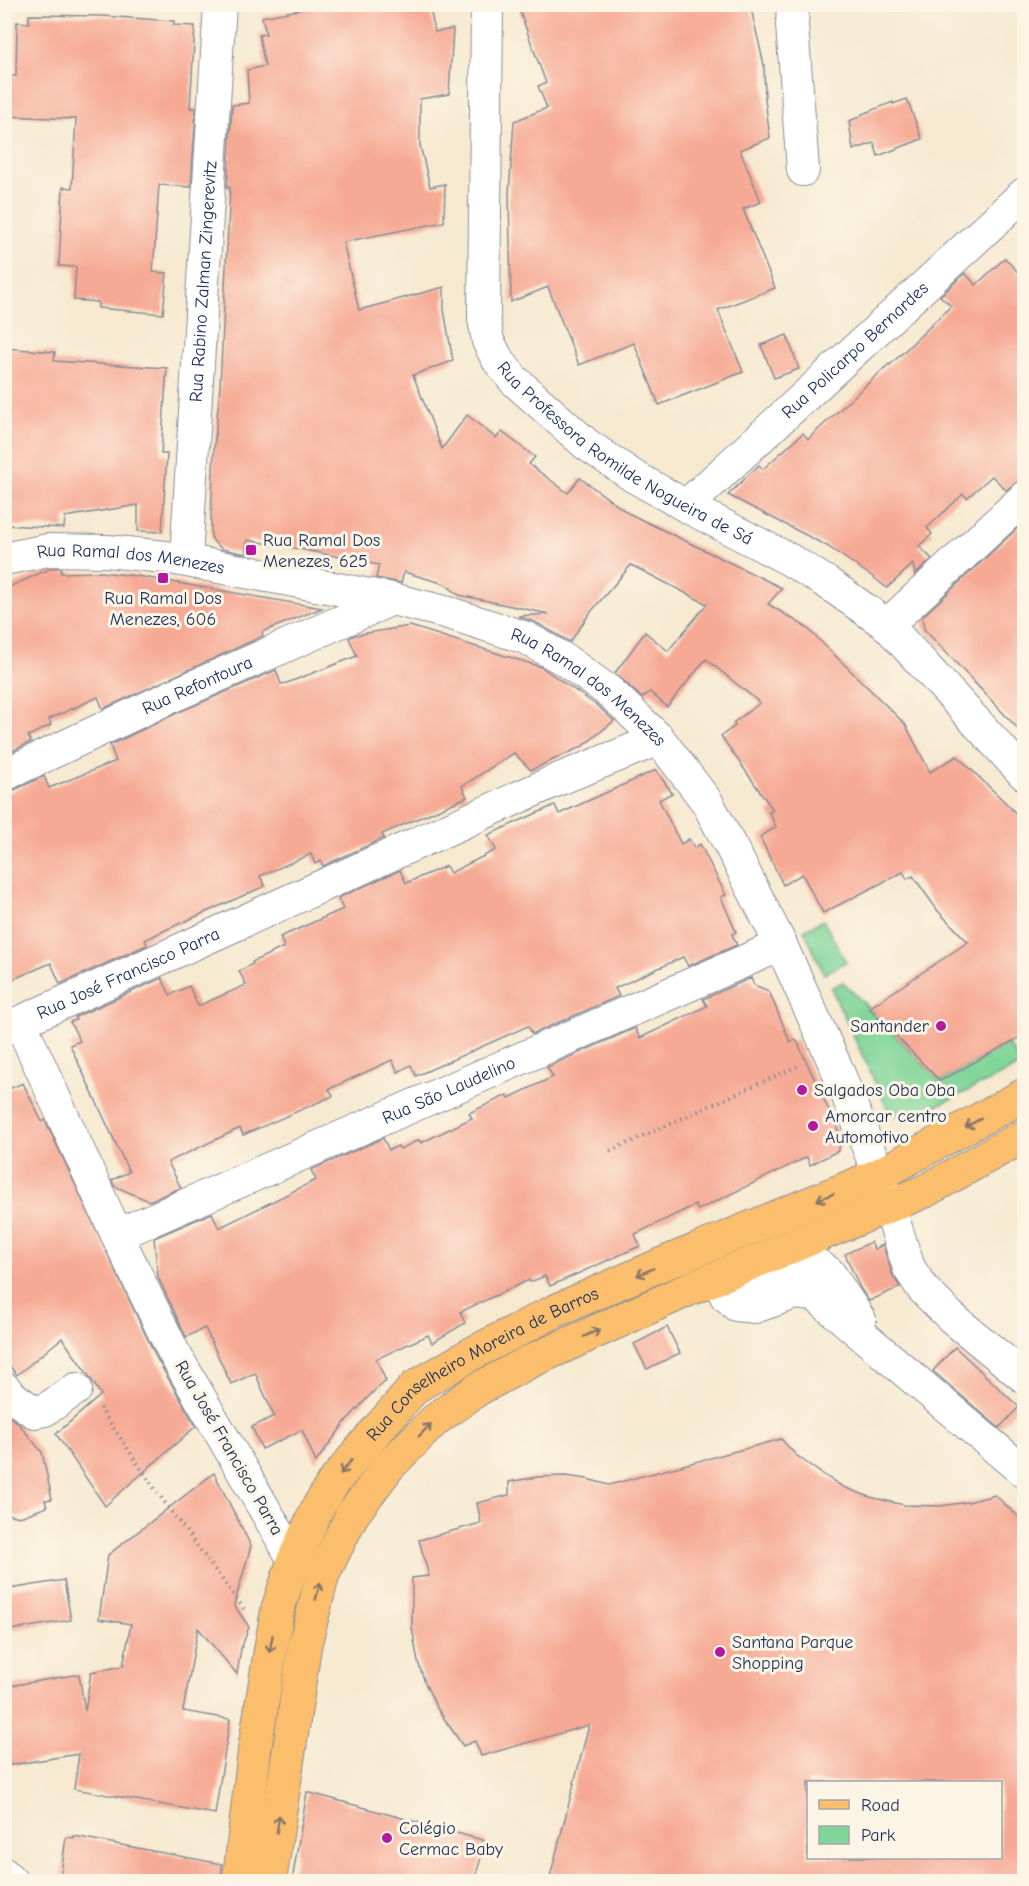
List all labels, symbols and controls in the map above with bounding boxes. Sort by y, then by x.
street label: Rua Rabino Zalman Zingerevitz [185,160,221,403]
street label: Rua Policarpo Bernardes [777,277,933,423]
street label: Rua Professora Romilde Nogueira de Sá [493,357,756,549]
place label: Rua Ramal Dos Menezes, 625 [263,530,380,572]
street label: Rua Ramal dos Menezes [35,539,226,578]
marker: Rua Ramal Dos Menezes, 625 [244,543,258,557]
marker: Rua Ramal Dos Menezes, 606 [156,571,170,585]
place label: Rua Ramal Dos Menezes, 606 [104,588,222,630]
street label: Rua Ramal dos Menezes [508,623,671,750]
street label: Rua Refontoura [139,652,256,719]
street label: Rua José Francisco Parra [34,923,223,1024]
place label: Santander [850,1016,930,1037]
marker: Santander [934,1019,948,1033]
street label: Rua São Laudelino [379,1052,519,1128]
place label: Salgados Oba Oba [814,1080,955,1101]
marker: Salgados Oba Oba [795,1083,809,1097]
place label: Amorcar centro Automotivo [825,1106,947,1148]
one-way arrow [965,1118,982,1130]
marker: Amorcar centro Automotivo [806,1119,820,1133]
one-way arrow [817,1192,835,1203]
one-way arrow [637,1267,655,1278]
street label: Rua Conselheiro Moreira de Barros [362,1283,602,1445]
one-way arrow [583,1327,601,1339]
street label: Rua José Francisco Parra [170,1357,288,1539]
one-way arrow [417,1423,432,1438]
one-way arrow [339,1459,353,1474]
one-way arrow [313,1582,325,1601]
place label: Santana Parque Shopping [732,1632,853,1674]
one-way arrow [265,1634,276,1654]
marker: Santana Parque Shopping [713,1645,727,1659]
legend [807,1781,1002,1859]
text: Road [861,1795,900,1816]
one-way arrow [272,1815,283,1834]
place label: Colégio Cermac Baby [399,1818,504,1860]
text: Park [861,1825,896,1846]
marker: Colégio Cermac Baby [380,1831,394,1845]

